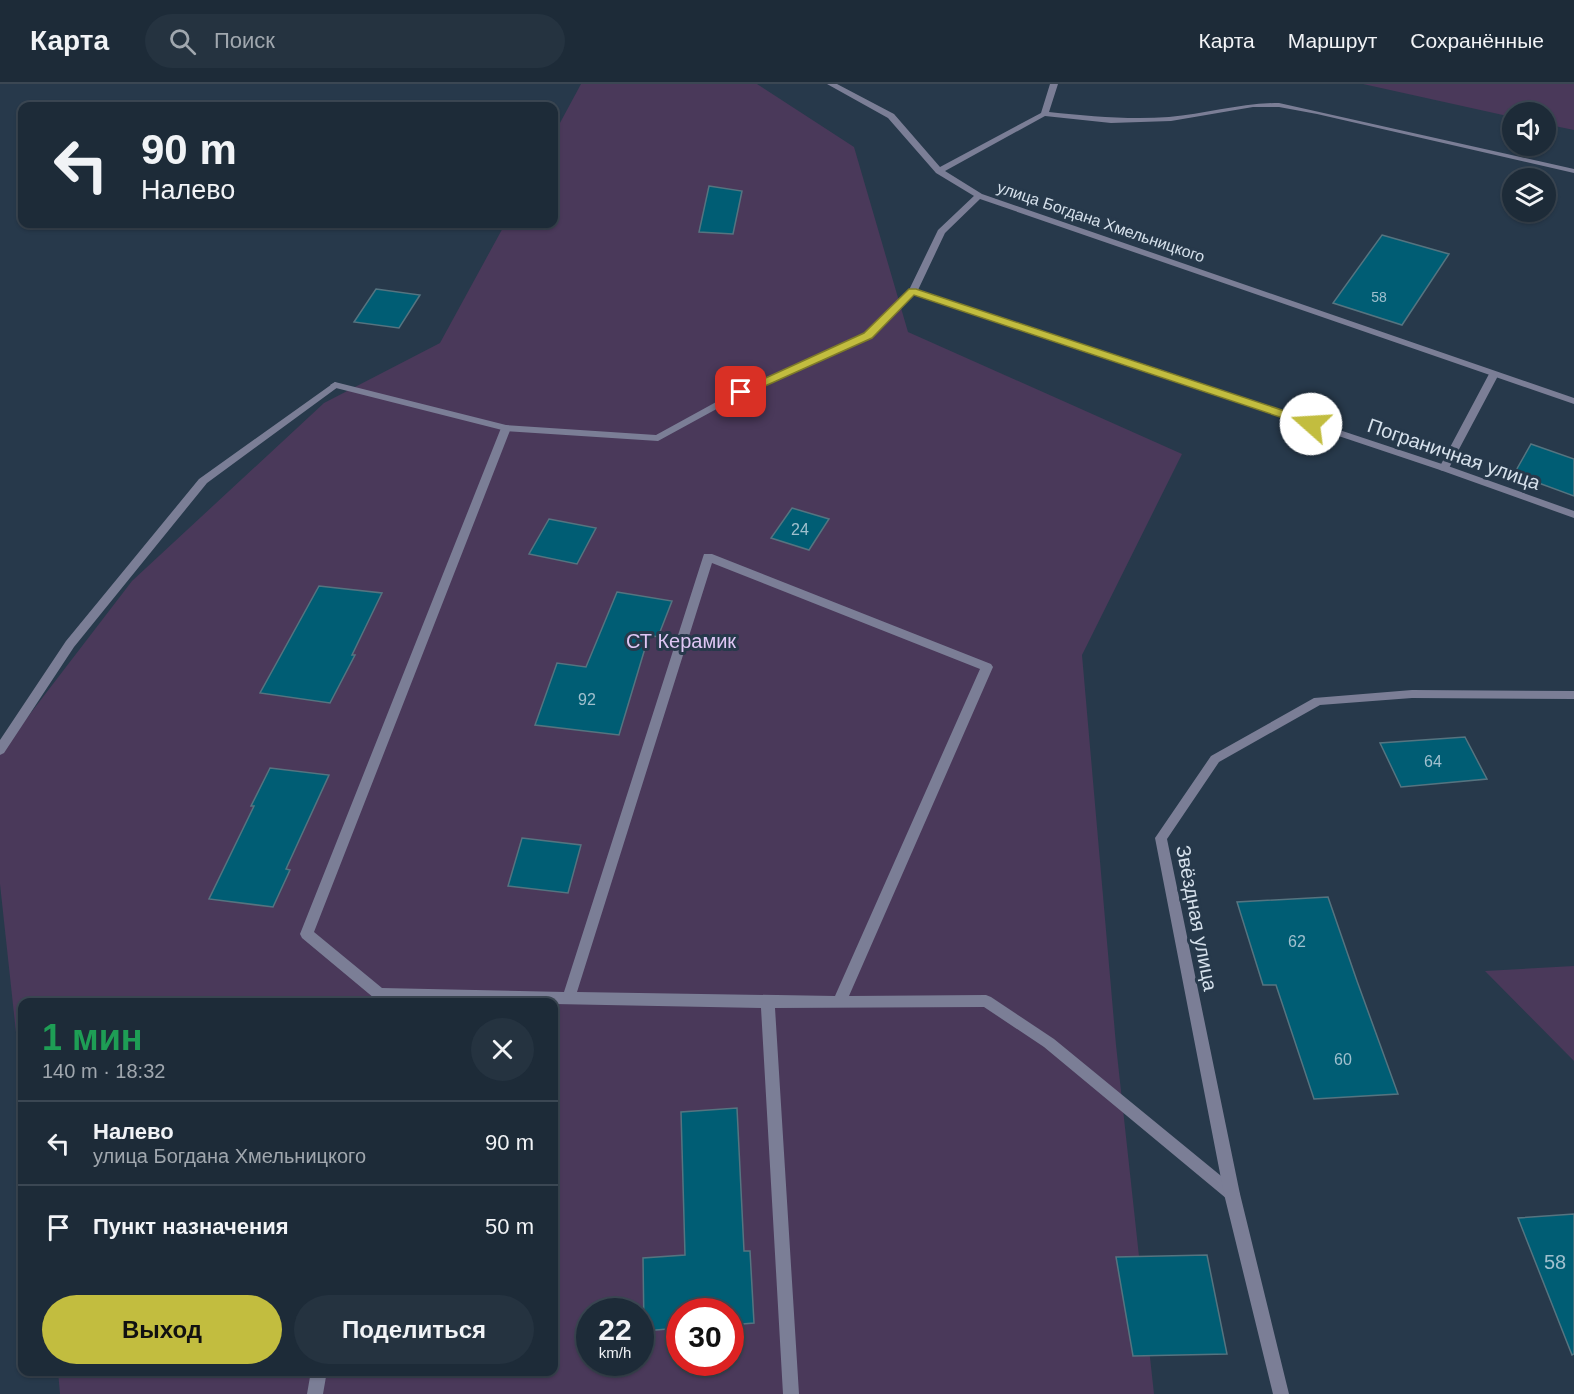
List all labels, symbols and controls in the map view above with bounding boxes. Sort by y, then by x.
search box [145,14,565,68]
text: Карта [30,25,109,56]
icon: search [166,25,199,58]
text: Поиск [214,28,275,53]
text: Карта [1199,29,1255,52]
text: Маршрут [1288,29,1377,52]
text: Сохранённые [1410,29,1544,52]
map controls [1502,102,1556,222]
button: sound [1502,102,1556,156]
icon: left [42,126,120,204]
text: 90 m [141,126,237,173]
button: layers [1502,168,1556,222]
text: Налево [141,175,235,205]
street label: улица Богдана Хмельницкого [995,178,1207,266]
house number: 58 [1371,289,1387,305]
pin [715,366,766,417]
icon: arrive [724,375,757,408]
position arrow [1279,392,1343,456]
street label: Пограничная улица [1365,414,1544,494]
house number: 24 [791,521,809,538]
park label: СТ Керамик [626,630,736,652]
house number: 92 [578,691,596,708]
house number: 64 [1424,753,1442,770]
street label: Звёздная улица [1172,843,1222,993]
house number: 62 [1288,933,1306,950]
text: 1 мин [42,1017,143,1058]
button: close [471,1018,534,1081]
house number: 60 [1334,1051,1352,1068]
text: 140 m · 18:32 [42,1060,165,1082]
text: Налево [93,1119,174,1144]
icon: left [42,1127,75,1160]
text: 90 m [485,1130,534,1155]
text: улица Богдана Хмельницкого [93,1145,366,1167]
icon: arrive [42,1211,75,1244]
text: Пункт назначения [93,1214,289,1239]
text: 50 m [485,1214,534,1239]
house number: 58 [1544,1251,1566,1273]
button: Выход [42,1295,282,1364]
button: Поделиться [294,1295,534,1364]
speed limit sign: 30 [666,1298,744,1376]
text: 22 [598,1313,632,1346]
text: km/h [599,1344,631,1361]

